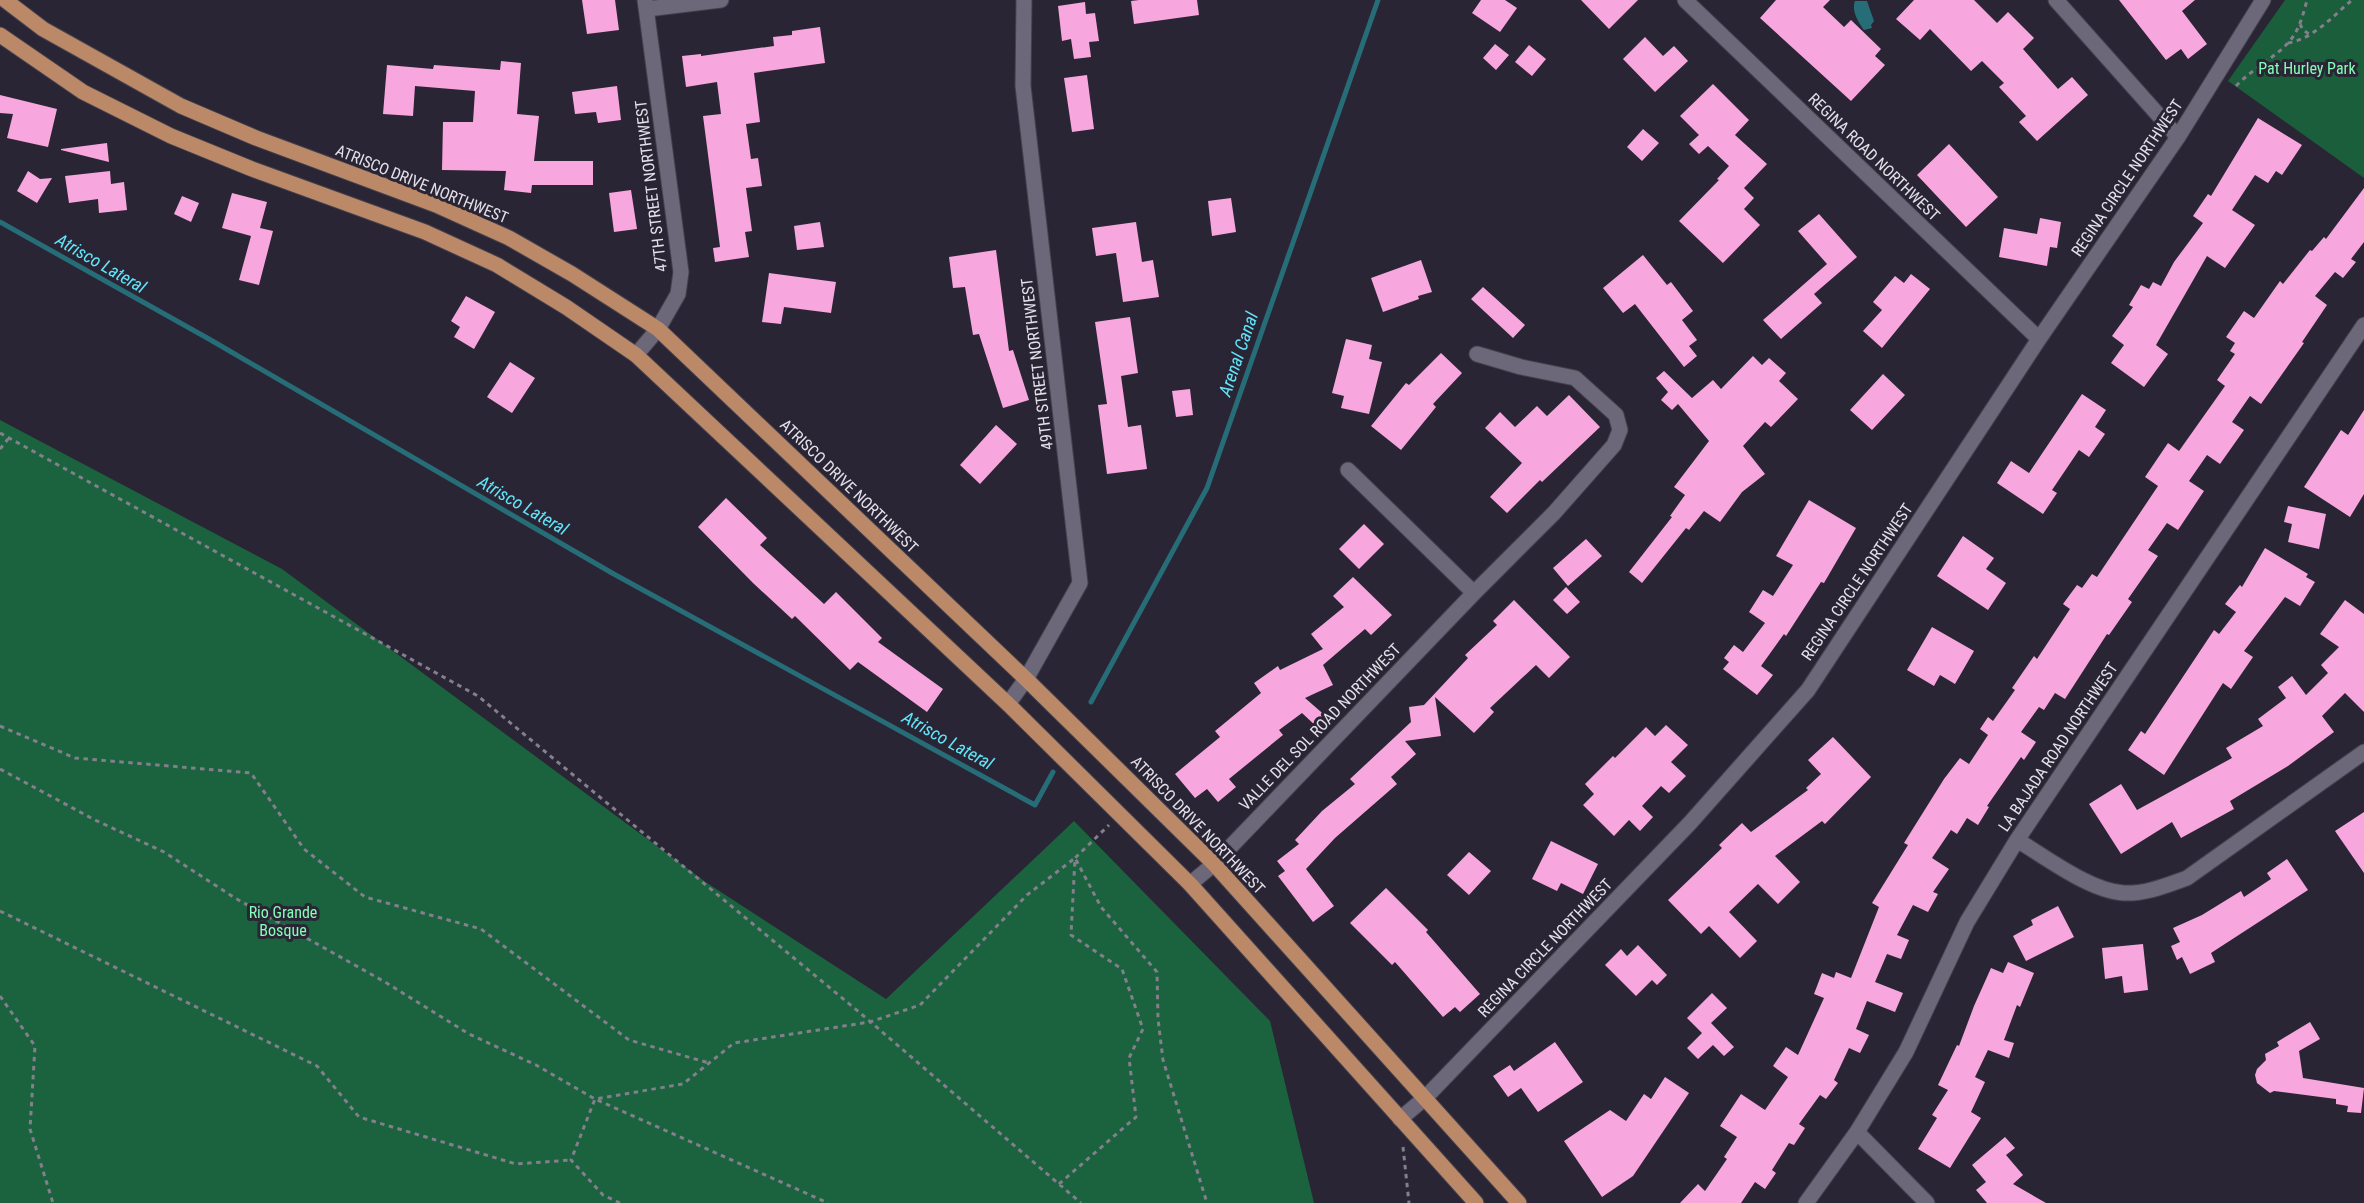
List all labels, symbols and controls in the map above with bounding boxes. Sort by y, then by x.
park label: Pat Hurley Park [2258,59,2356,78]
street label: REGINA ROAD NORTHWEST [1804,89,1944,225]
street label: REGINA CIRCLE NORTHWEST [2067,96,2187,260]
street label: 47TH STREET NORTHWEST [631,99,671,273]
street label: ATRISCO DRIVE NORTHWEST [333,141,511,227]
water label: Atrisco Lateral [51,228,151,298]
street label: 49TH STREET NORTHWEST [1017,277,1057,451]
water label: Arenal Canal [1214,308,1262,400]
street label: ATRISCO DRIVE NORTHWEST [776,415,922,557]
water label: Atrisco Lateral [473,470,573,540]
street label: REGINA CIRCLE NORTHWEST [1797,500,1917,664]
street label: VALLE DEL SOL ROAD NORTHWEST [1235,640,1405,814]
street label: LA BAJADA ROAD NORTHWEST [1994,659,2122,835]
water label: Atrisco Lateral [898,706,998,774]
street label: ATRISCO DRIVE NORTHWEST [1127,752,1269,898]
street label: REGINA CIRCLE NORTHWEST [1474,875,1616,1021]
park label: Rio Grande Bosque [249,903,317,940]

